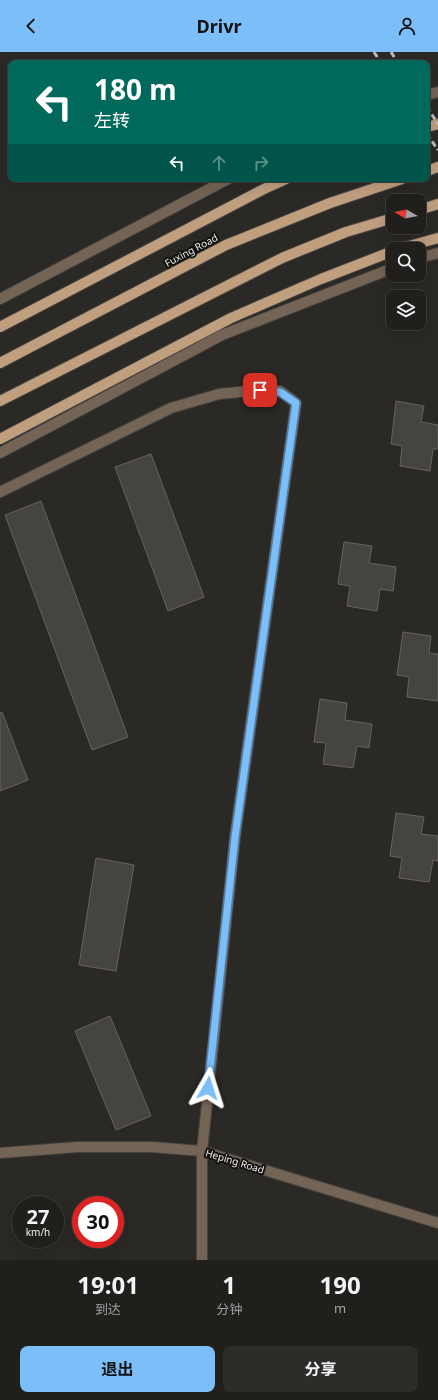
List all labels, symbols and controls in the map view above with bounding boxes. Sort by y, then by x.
text: Drivr [197,14,241,38]
icon: back [20,15,42,37]
icon: person [396,15,418,37]
text: 180 m [94,70,177,108]
icon: left [28,76,80,128]
text: 左转 [94,108,130,132]
icon: left [166,152,188,174]
icon: ahead [208,152,230,174]
icon: right [250,152,272,174]
north arrow [386,194,426,234]
map controls [386,194,426,330]
street label: Fuxing Road [162,230,220,270]
button: search [386,242,426,282]
button: layers [386,290,426,330]
pin [243,373,277,407]
icon: arrive [249,379,271,401]
position arrow [187,1067,229,1109]
street label: Heping Road [204,1145,266,1177]
speed limit sign: 30 [72,1196,124,1248]
text: 27 [27,1203,49,1230]
text: km/h [26,1225,50,1239]
text: 19:01 [77,1268,139,1301]
text: 1 [222,1268,236,1301]
text: 190 [320,1268,361,1301]
text: m [334,1299,346,1317]
text: 到达 [95,1300,121,1318]
text: 分钟 [216,1300,242,1318]
button: 退出 [20,1346,215,1392]
button: 分享 [223,1346,418,1392]

